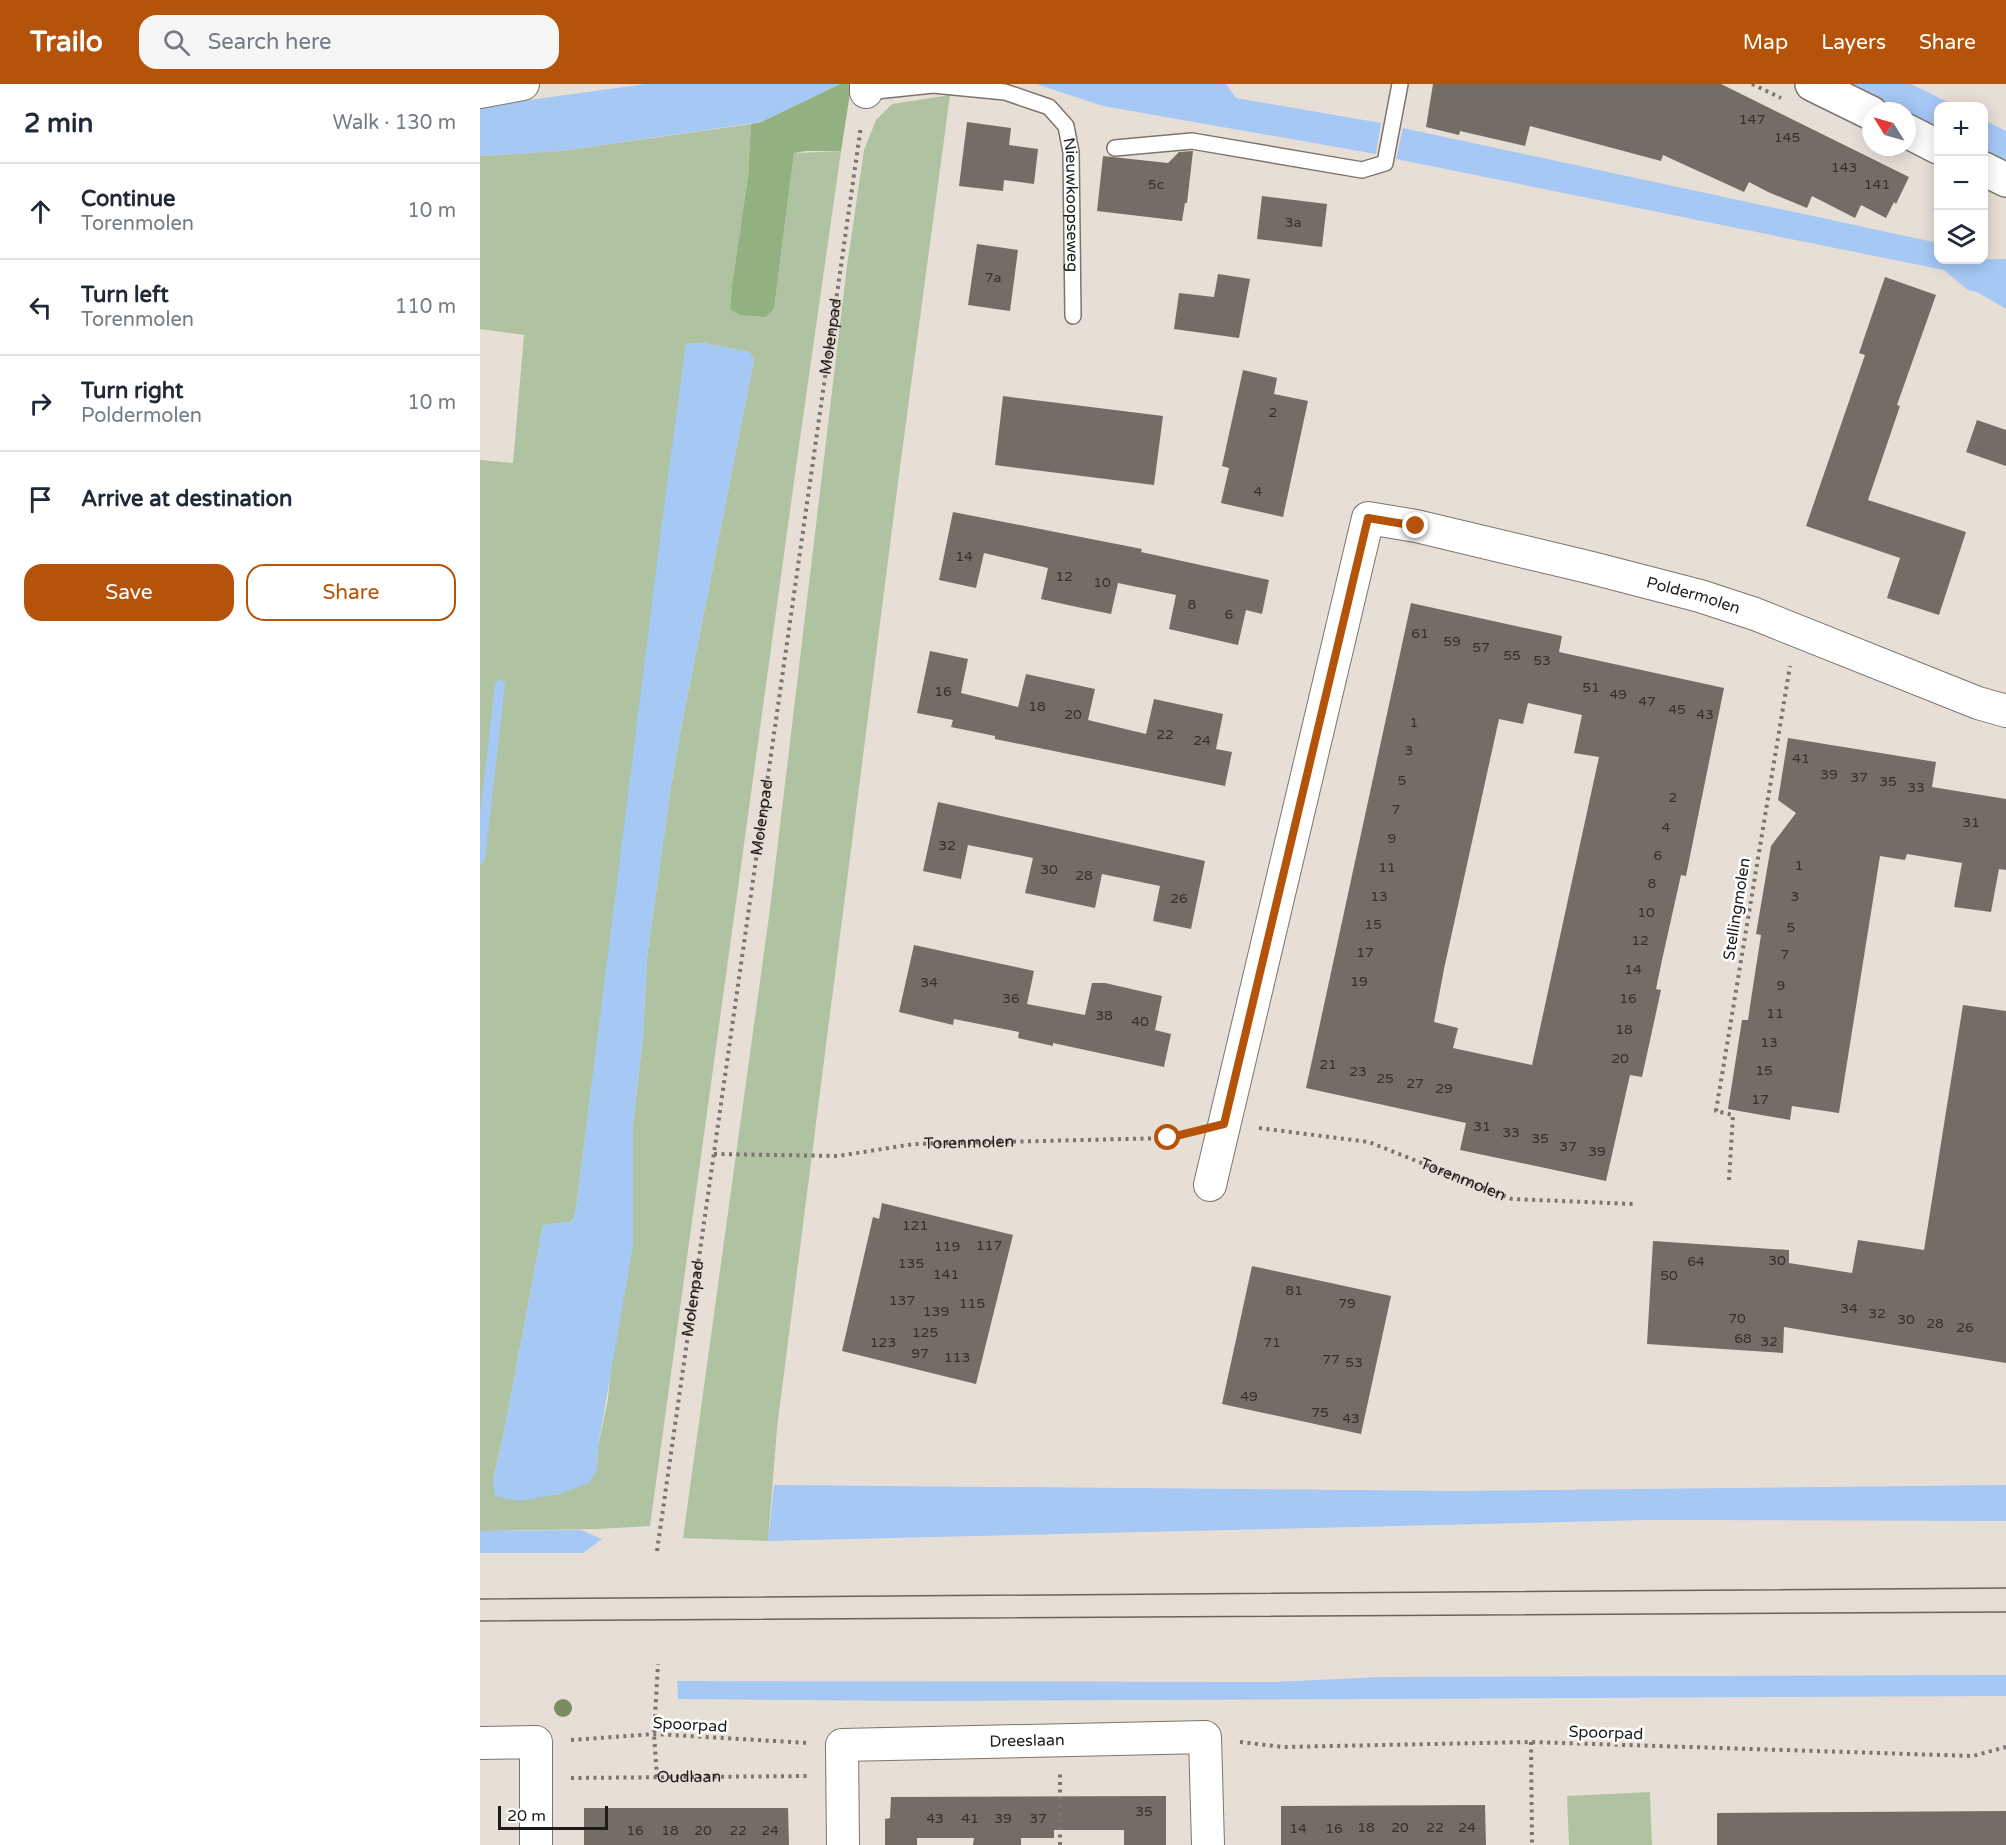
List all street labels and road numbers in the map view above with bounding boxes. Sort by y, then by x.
street label: Nieuwkoopseweg [1058,136,1082,272]
street label: Molenpad [816,297,846,376]
street label: Poldermolen [1644,573,1743,618]
street label: Molenpad [747,778,777,857]
street label: Stellingmolen [1719,856,1755,962]
street label: Torenmolen [924,1132,1014,1154]
street label: Torenmolen [1417,1153,1509,1205]
street label: Molenpad [678,1259,708,1338]
street label: Spoorpad [652,1713,728,1737]
street label: Spoorpad [1568,1722,1644,1744]
street label: Dreeslaan [989,1730,1065,1752]
street label: Oudlaan [657,1767,721,1787]

